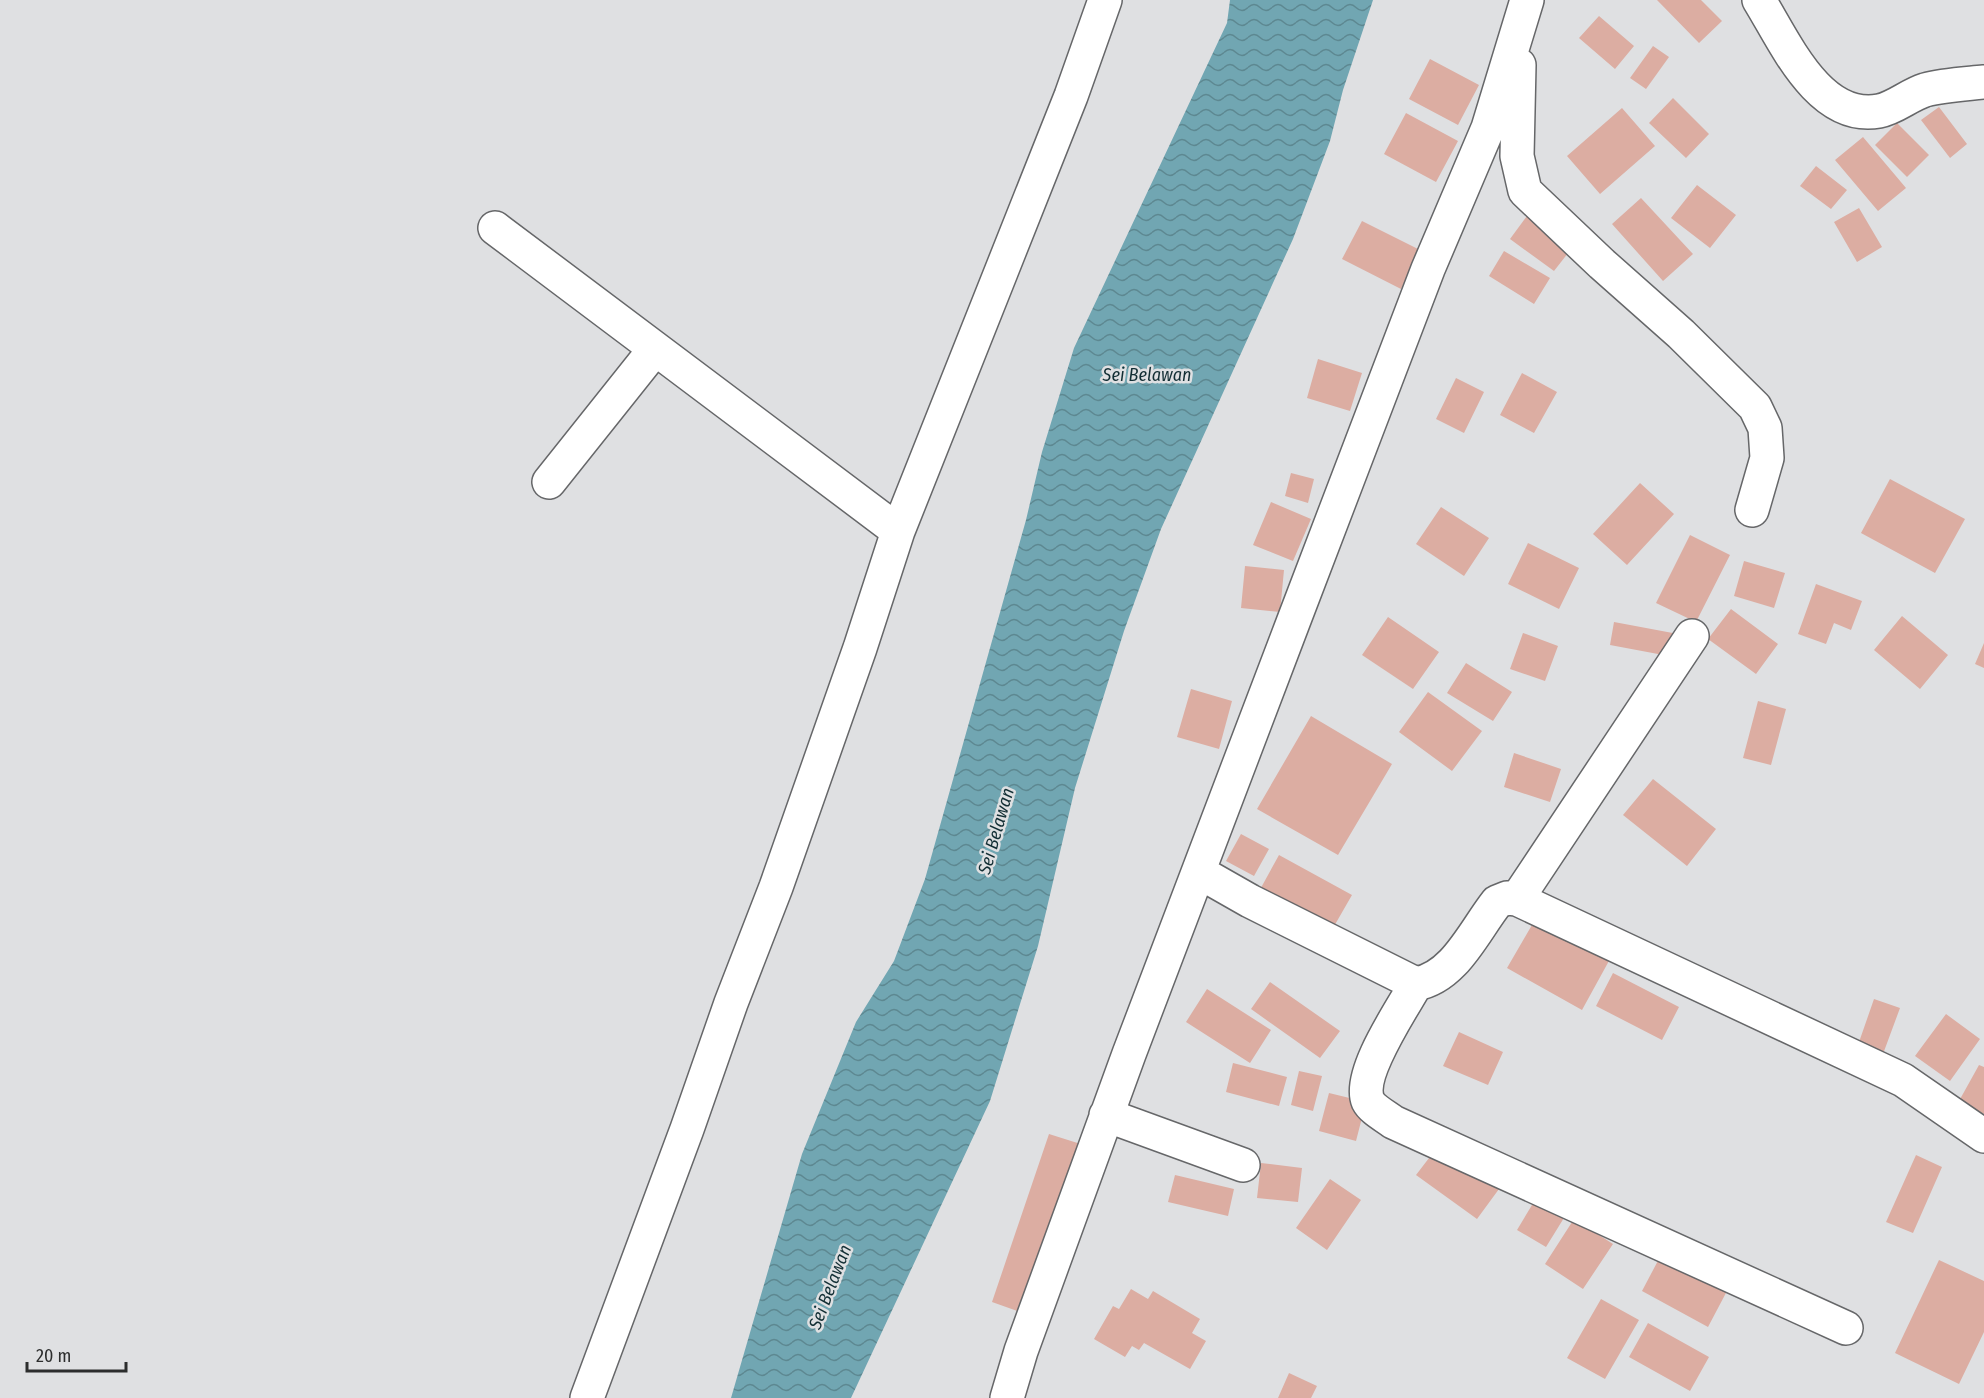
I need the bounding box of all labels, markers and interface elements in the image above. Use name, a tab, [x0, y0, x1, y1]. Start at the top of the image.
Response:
water label: Sei Belawan	[1102, 364, 1191, 386]
water label: Sei Belawan	[973, 785, 1019, 878]
water label: Sei Belawan	[803, 1242, 856, 1333]
scale bar	[27, 1335, 126, 1373]
text: 20 m	[36, 1345, 71, 1367]

